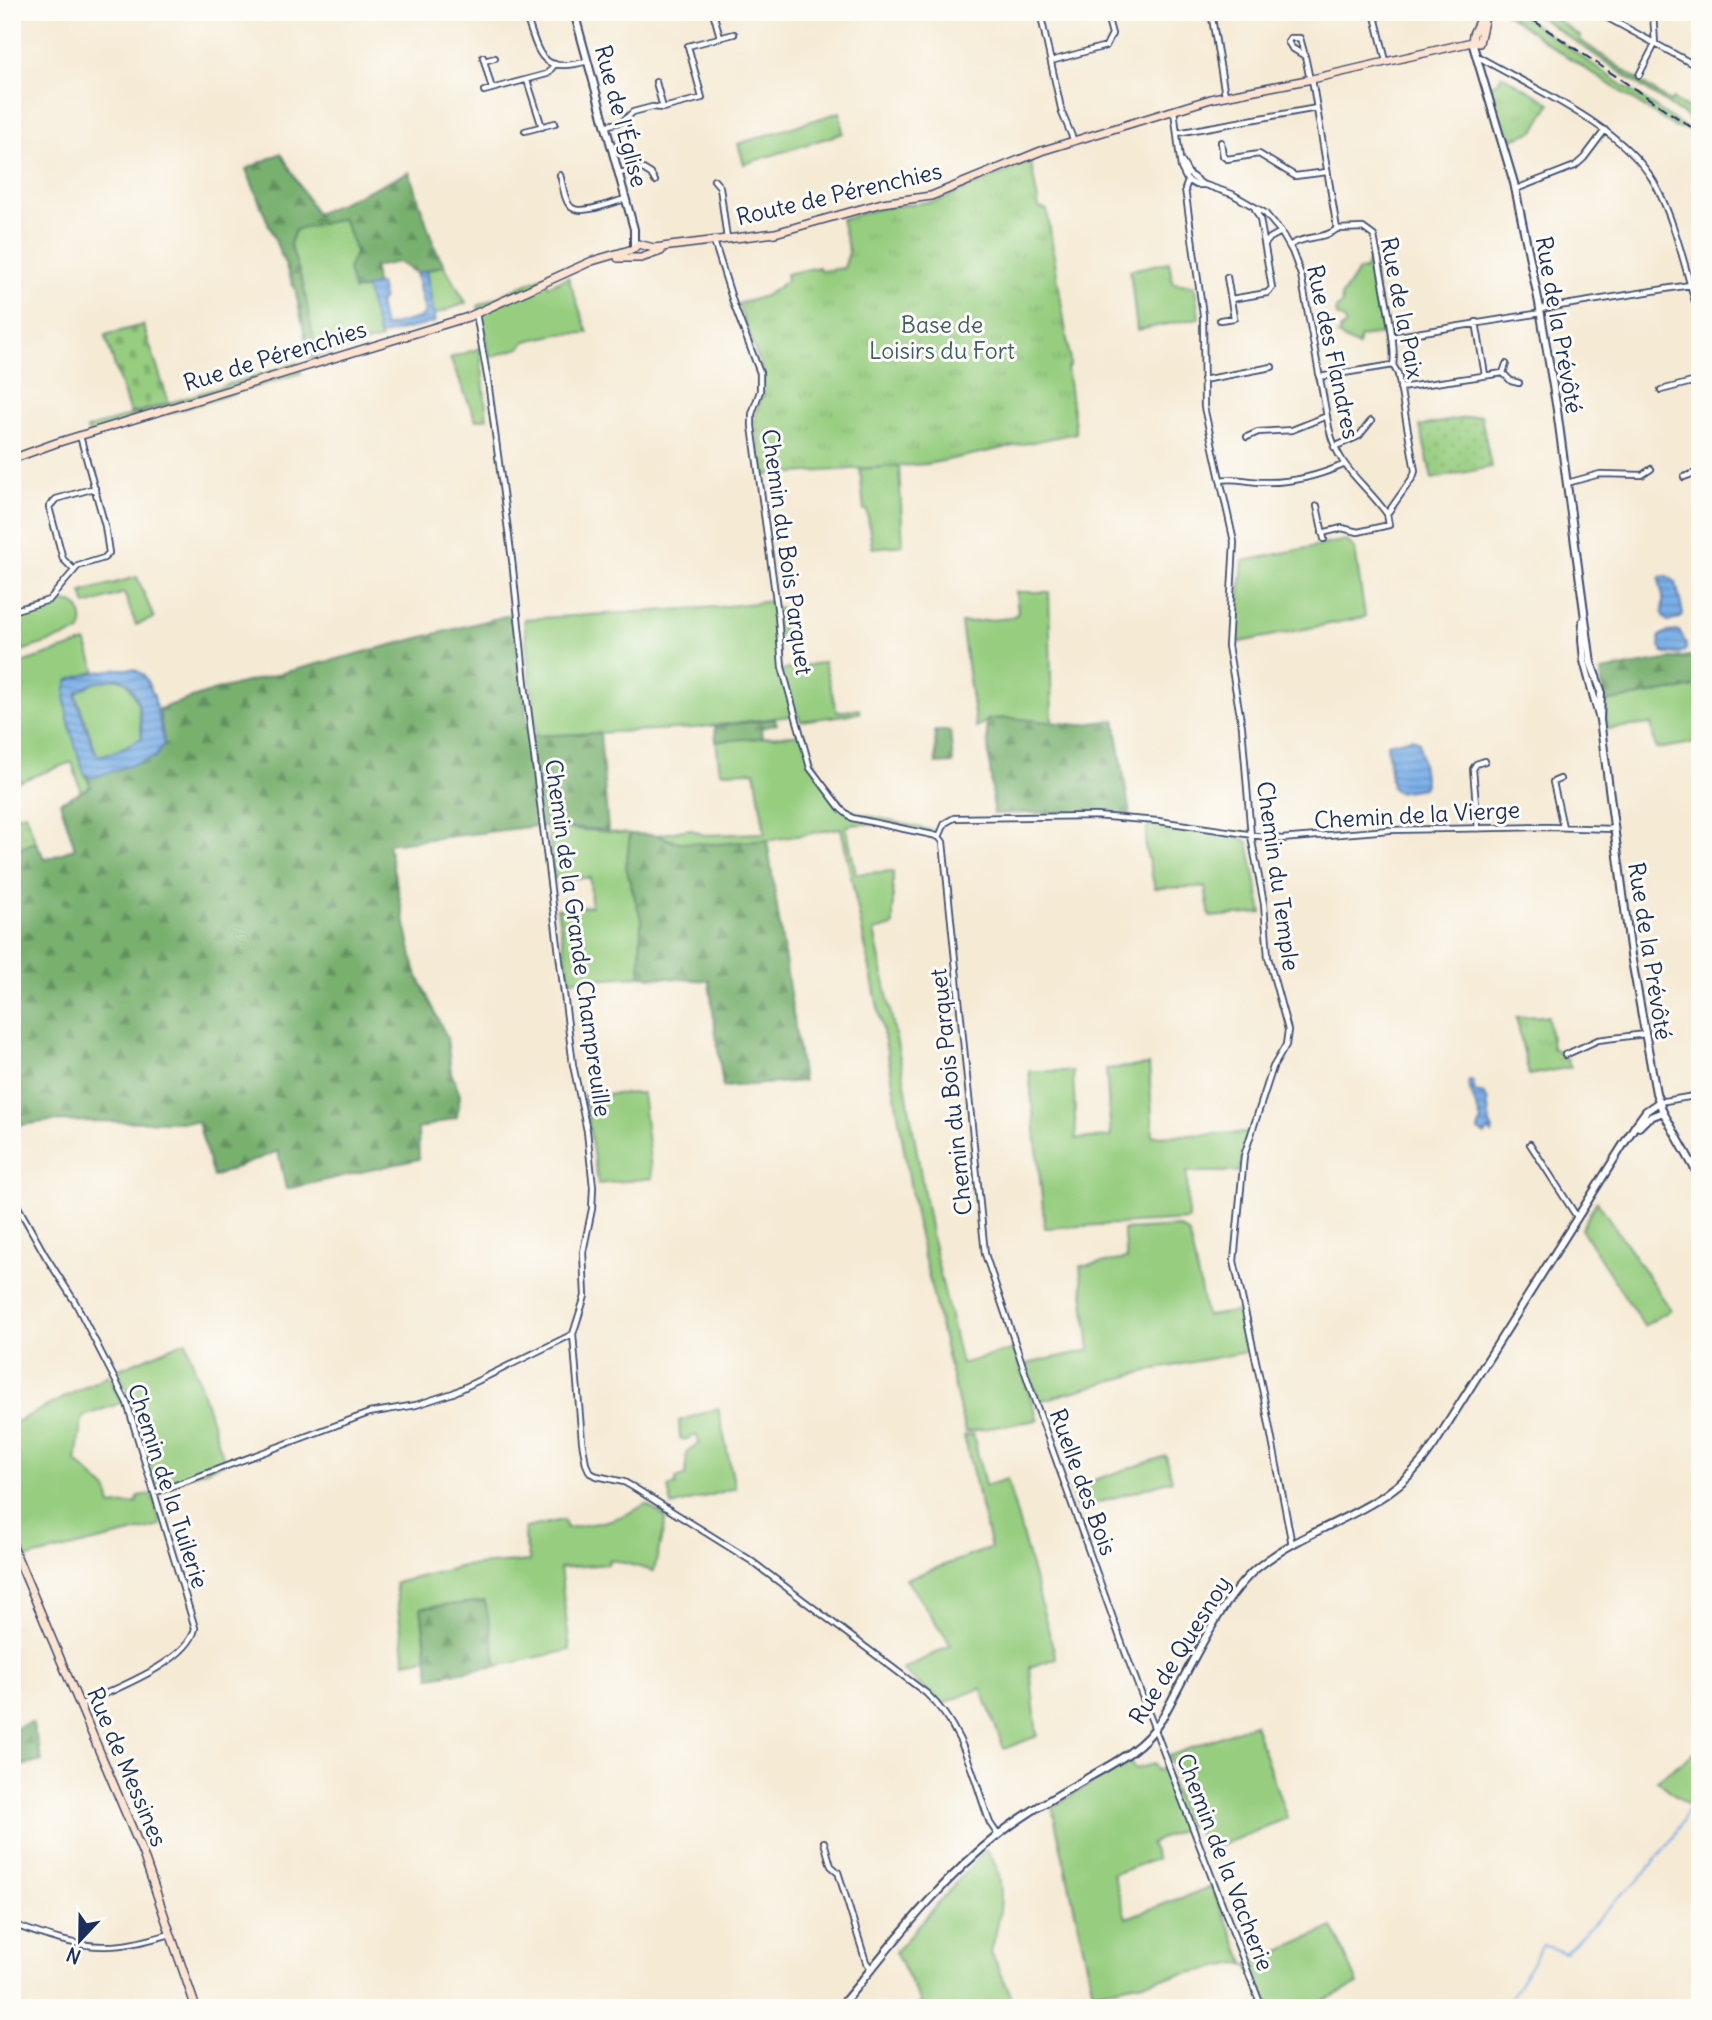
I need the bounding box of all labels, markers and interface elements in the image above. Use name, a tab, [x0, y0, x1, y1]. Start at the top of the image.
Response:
street label: Rue de l'Église	[589, 42, 654, 190]
street label: Route de Pérenchies	[733, 156, 945, 231]
street label: Rue de la Prévôté	[1530, 234, 1589, 416]
street label: Rue de la Paix	[1375, 235, 1430, 381]
street label: Rue des Flandres	[1301, 262, 1366, 442]
park label: Base de Loisirs du Fort	[869, 310, 1015, 365]
street label: Rue de Pérenchies	[180, 314, 370, 397]
street label: Chemin du Bois Parquet	[756, 427, 819, 677]
street label: Chemin de la Grande Champreuille	[539, 757, 618, 1119]
street label: Chemin du Temple	[1251, 779, 1306, 973]
street label: Chemin de la Vierge	[1313, 795, 1521, 834]
street label: Rue de la Prévôté	[1622, 860, 1679, 1042]
street label: Chemin du Bois Parquet	[923, 967, 978, 1217]
street label: Chemin de la Tuilerie	[122, 1380, 215, 1592]
street label: Ruelle des Bois	[1044, 1405, 1123, 1559]
street label: Rue de Quesnoy	[1122, 1570, 1237, 1729]
street label: Rue de Messines	[81, 1683, 174, 1851]
street label: Chemin de la Vacherie	[1171, 1749, 1280, 1975]
north arrow	[46, 1904, 116, 1974]
text: N	[63, 1942, 84, 1969]

